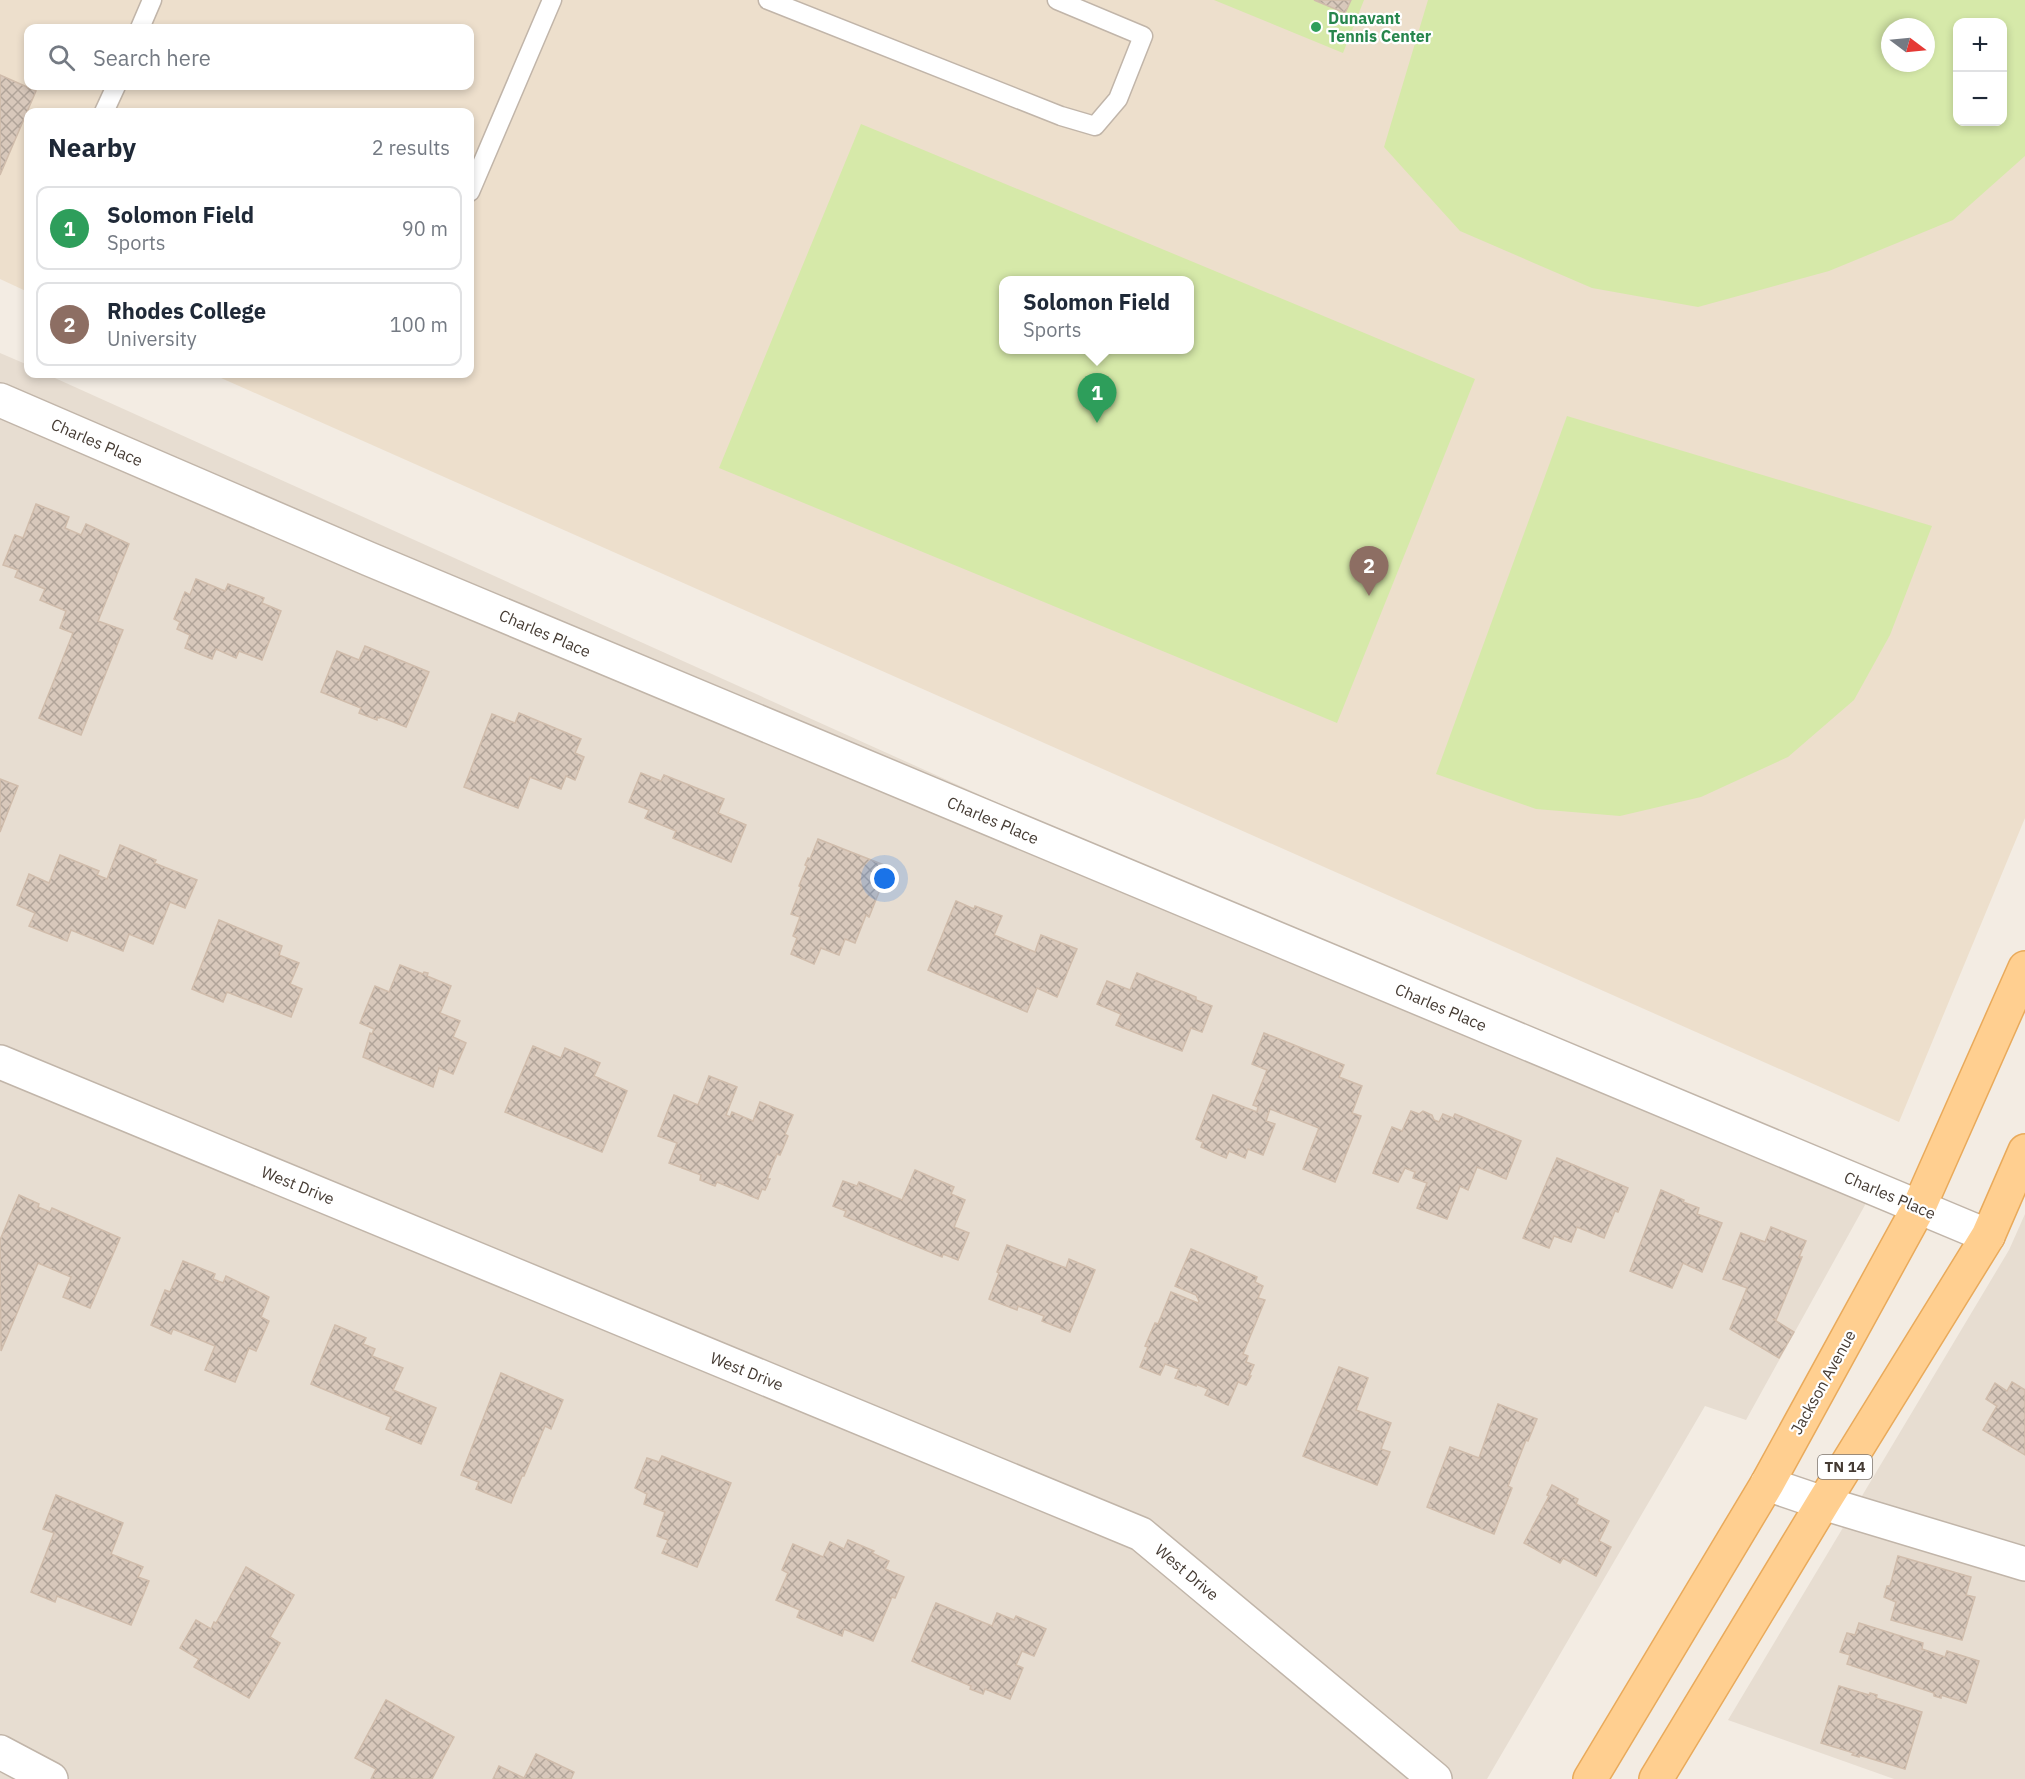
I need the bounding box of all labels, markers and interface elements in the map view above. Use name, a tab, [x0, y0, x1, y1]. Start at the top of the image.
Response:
place label: Dunavant Tennis Center	[1328, 8, 1432, 46]
north arrow	[1881, 18, 1935, 72]
map controls	[1953, 18, 2007, 126]
button: +	[1953, 18, 2007, 72]
marker: Dunavant Tennis Center	[1309, 20, 1323, 34]
search box	[24, 24, 474, 90]
icon: search	[45, 41, 78, 74]
text: Search here	[93, 43, 211, 72]
button: −	[1953, 72, 2007, 126]
text: Nearby	[48, 130, 136, 164]
text: 2 results	[372, 134, 450, 161]
text: Solomon Field	[107, 200, 254, 229]
text: 1	[64, 215, 76, 242]
text: 90 m	[402, 215, 448, 242]
text: Sports	[107, 229, 166, 256]
popup	[999, 276, 1194, 354]
text: Solomon Field	[1023, 287, 1170, 316]
text: Rhodes College	[107, 296, 266, 325]
text: 2	[64, 311, 76, 338]
text: 100 m	[390, 311, 448, 338]
text: Sports	[1023, 316, 1082, 343]
text: University	[107, 325, 197, 352]
pin: 1	[1078, 374, 1116, 423]
street label: Charles Place	[48, 414, 146, 470]
pin: 2	[1350, 546, 1388, 596]
street label: Charles Place	[496, 605, 594, 661]
street label: Charles Place	[944, 792, 1042, 848]
your location	[870, 864, 899, 893]
street label: Charles Place	[1392, 979, 1490, 1035]
street label: West Drive	[259, 1161, 338, 1209]
street label: Charles Place	[1841, 1167, 1939, 1223]
street label: Jackson Avenue	[1786, 1326, 1860, 1438]
street label: West Drive	[708, 1347, 787, 1395]
road number: TN 14	[1818, 1455, 1872, 1479]
street label: West Drive	[1151, 1540, 1223, 1605]

